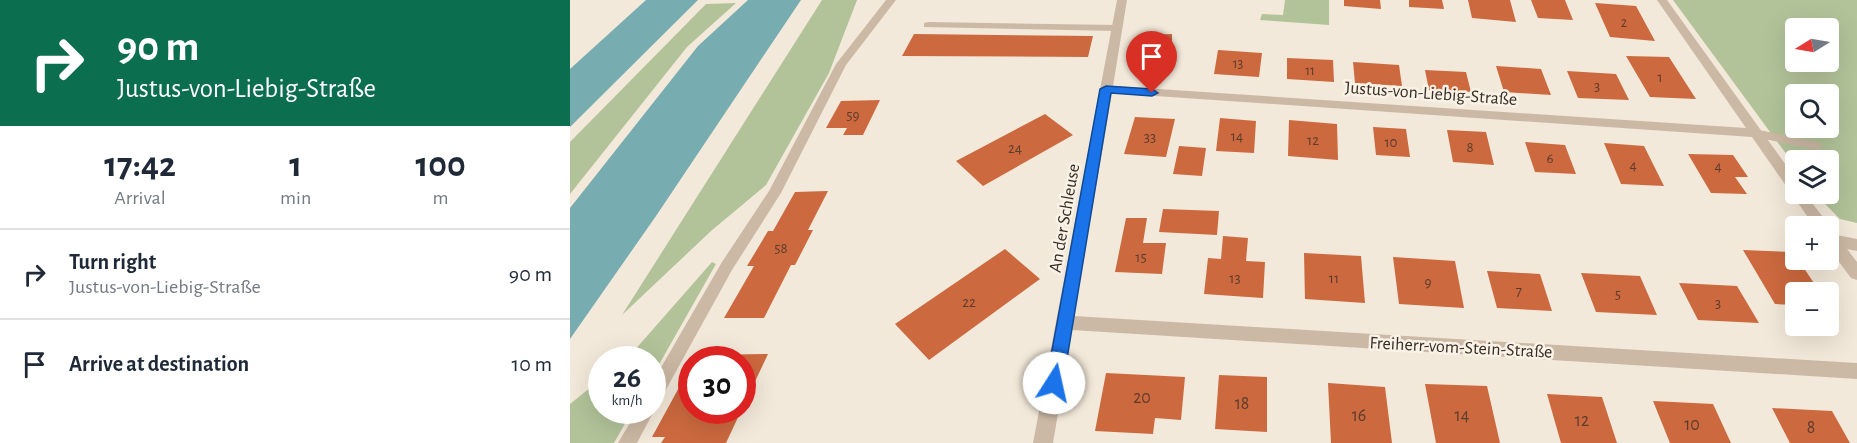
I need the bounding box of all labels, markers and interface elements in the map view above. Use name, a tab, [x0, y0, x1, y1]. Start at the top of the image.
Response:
house number: 2	[1621, 16, 1627, 30]
north arrow	[1785, 18, 1839, 72]
map controls	[1785, 18, 1839, 336]
icon: right	[18, 24, 96, 102]
text: 90 m	[117, 26, 199, 68]
pin	[1126, 31, 1177, 93]
icon: arrive	[1135, 40, 1168, 73]
house number: 13	[1233, 57, 1244, 71]
house number: 11	[1305, 64, 1315, 78]
house number: 1	[1657, 70, 1663, 85]
text: Justus-von-Liebig-Straße	[117, 75, 376, 102]
street label: Justus-von-Liebig-Straße	[1344, 79, 1518, 109]
house number: 3	[1594, 79, 1600, 94]
button: search	[1785, 84, 1839, 138]
house number: 59	[846, 108, 860, 123]
house number: 14	[1231, 129, 1243, 144]
house number: 33	[1144, 130, 1156, 145]
house number: 12	[1307, 133, 1319, 148]
house number: 10	[1384, 135, 1398, 150]
house number: 8	[1466, 140, 1474, 155]
house number: 24	[1008, 141, 1022, 156]
text: 17:42	[104, 147, 176, 183]
text: 1	[289, 147, 302, 183]
text: 100	[415, 147, 466, 183]
button: layers	[1785, 150, 1839, 204]
house number: 6	[1546, 151, 1554, 166]
house number: 4	[1629, 158, 1637, 173]
house number: 4	[1714, 159, 1722, 174]
street label: An der Schleuse	[1047, 162, 1083, 274]
text: Arrival	[114, 188, 166, 208]
text: min	[280, 188, 311, 208]
text: m	[433, 188, 449, 208]
button: +	[1785, 216, 1839, 270]
house number: 58	[774, 241, 788, 256]
house number: 15	[1135, 250, 1147, 265]
text: Turn right	[69, 251, 156, 273]
icon: right	[18, 258, 51, 291]
text: 90 m	[509, 263, 552, 285]
house number: 13	[1229, 271, 1241, 286]
house number: 11	[1329, 271, 1339, 286]
house number: 9	[1424, 275, 1432, 290]
text: Justus-von-Liebig-Straße	[69, 277, 261, 297]
button: −	[1785, 282, 1839, 336]
house number: 7	[1516, 284, 1522, 299]
house number: 5	[1615, 287, 1621, 302]
house number: 22	[962, 295, 976, 310]
house number: 3	[1715, 296, 1721, 311]
street label: Freiherr-vom-Stein-Straße	[1369, 334, 1553, 362]
speed limit sign: 30	[678, 346, 756, 424]
icon: arrive	[18, 348, 51, 381]
position arrow	[1022, 351, 1086, 415]
text: Arrive at destination	[69, 353, 249, 375]
text: 10 m	[512, 353, 552, 375]
text: 26	[613, 363, 641, 393]
house number: 20	[1133, 389, 1151, 407]
text: km/h	[612, 393, 642, 408]
house number: 18	[1235, 395, 1249, 413]
house number: 16	[1352, 407, 1366, 425]
house number: 14	[1455, 407, 1470, 425]
house number: 12	[1575, 412, 1589, 430]
house number: 10	[1684, 416, 1700, 434]
house number: 8	[1807, 419, 1815, 437]

